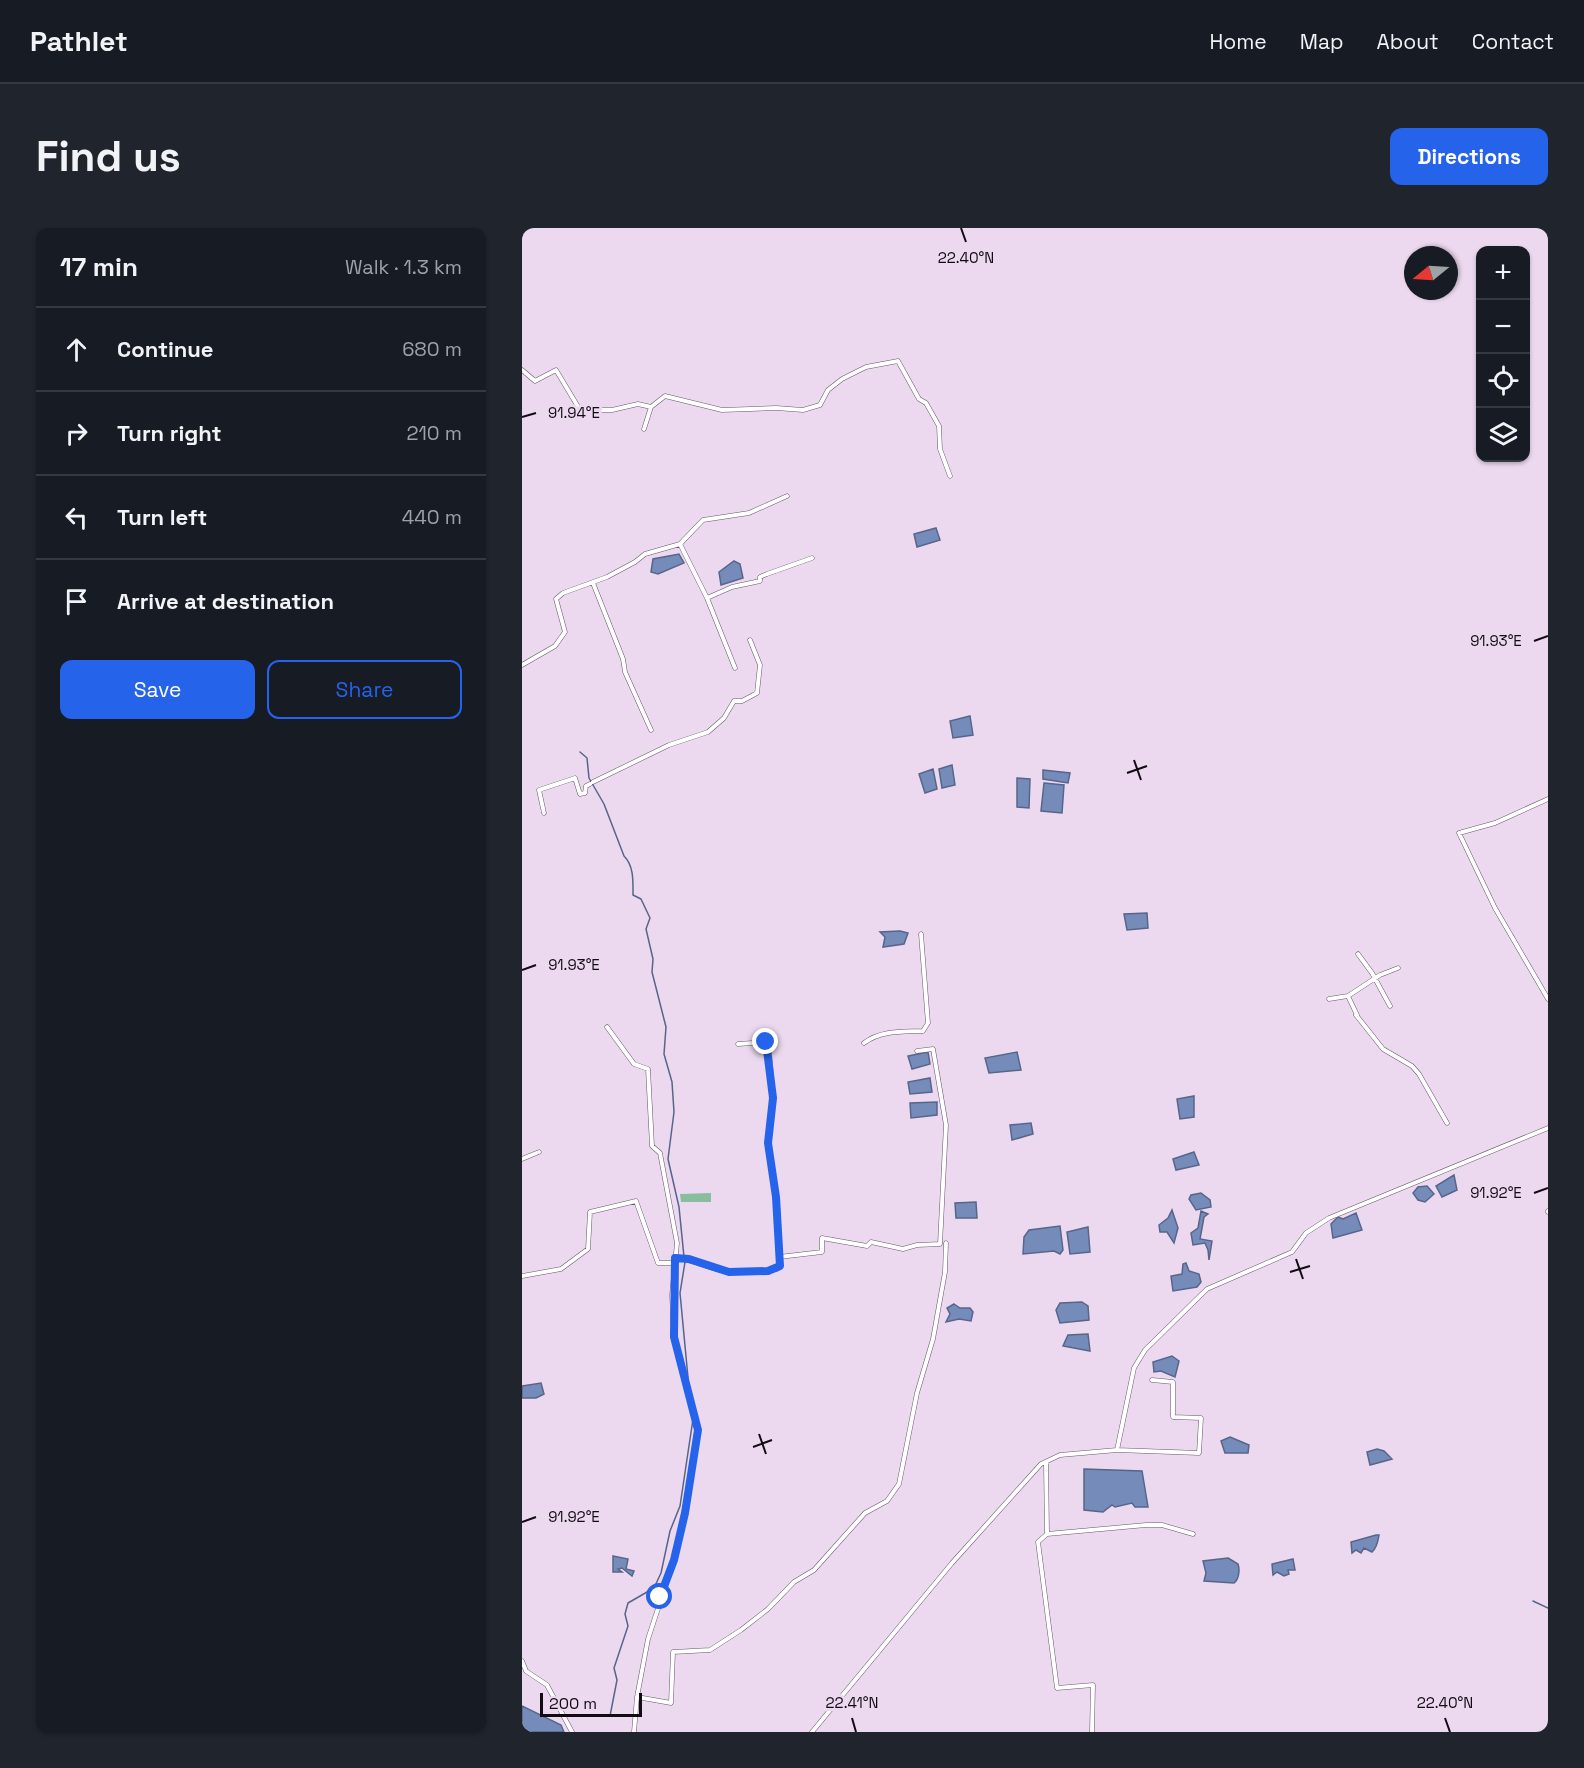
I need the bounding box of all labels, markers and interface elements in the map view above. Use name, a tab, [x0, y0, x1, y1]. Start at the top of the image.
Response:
text: Pathlet	[30, 23, 128, 59]
text: Home	[1209, 28, 1267, 55]
text: Map	[1300, 28, 1344, 55]
text: About	[1377, 28, 1439, 55]
text: Contact	[1472, 28, 1554, 55]
button: Directions	[1390, 128, 1548, 185]
text: Find us	[36, 130, 181, 183]
north arrow	[1404, 246, 1458, 300]
map controls	[1476, 246, 1530, 462]
button: +	[1476, 246, 1530, 300]
text: 22.40°N	[938, 248, 994, 267]
text: 17 min	[60, 250, 138, 284]
text: Walk · 1.3 km	[345, 254, 462, 280]
button: −	[1476, 300, 1530, 354]
icon: ahead	[60, 333, 93, 366]
text: Continue	[117, 335, 213, 363]
text: 680 m	[402, 336, 462, 362]
button: locate	[1476, 354, 1530, 408]
text: 91.94°E	[548, 403, 600, 422]
button: layers	[1476, 408, 1530, 462]
icon: right	[60, 417, 93, 450]
text: Turn right	[117, 419, 222, 447]
text: 210 m	[406, 420, 462, 446]
icon: left	[60, 501, 93, 534]
text: Turn left	[117, 503, 207, 531]
text: 440 m	[402, 504, 462, 530]
icon: arrive	[60, 585, 93, 618]
text: Arrive at destination	[117, 587, 334, 615]
text: 91.93°E	[1470, 631, 1522, 650]
button: Save	[60, 660, 255, 719]
button: Share	[267, 660, 462, 719]
text: 91.93°E	[548, 955, 600, 974]
route end	[752, 1028, 778, 1054]
text: 91.92°E	[1470, 1183, 1522, 1202]
text: 91.92°E	[548, 1507, 600, 1526]
route start	[646, 1583, 672, 1609]
scale bar	[540, 1690, 642, 1718]
text: 200 m	[549, 1693, 597, 1714]
text: 22.41°N	[826, 1693, 878, 1712]
text: 22.40°N	[1417, 1693, 1473, 1712]

